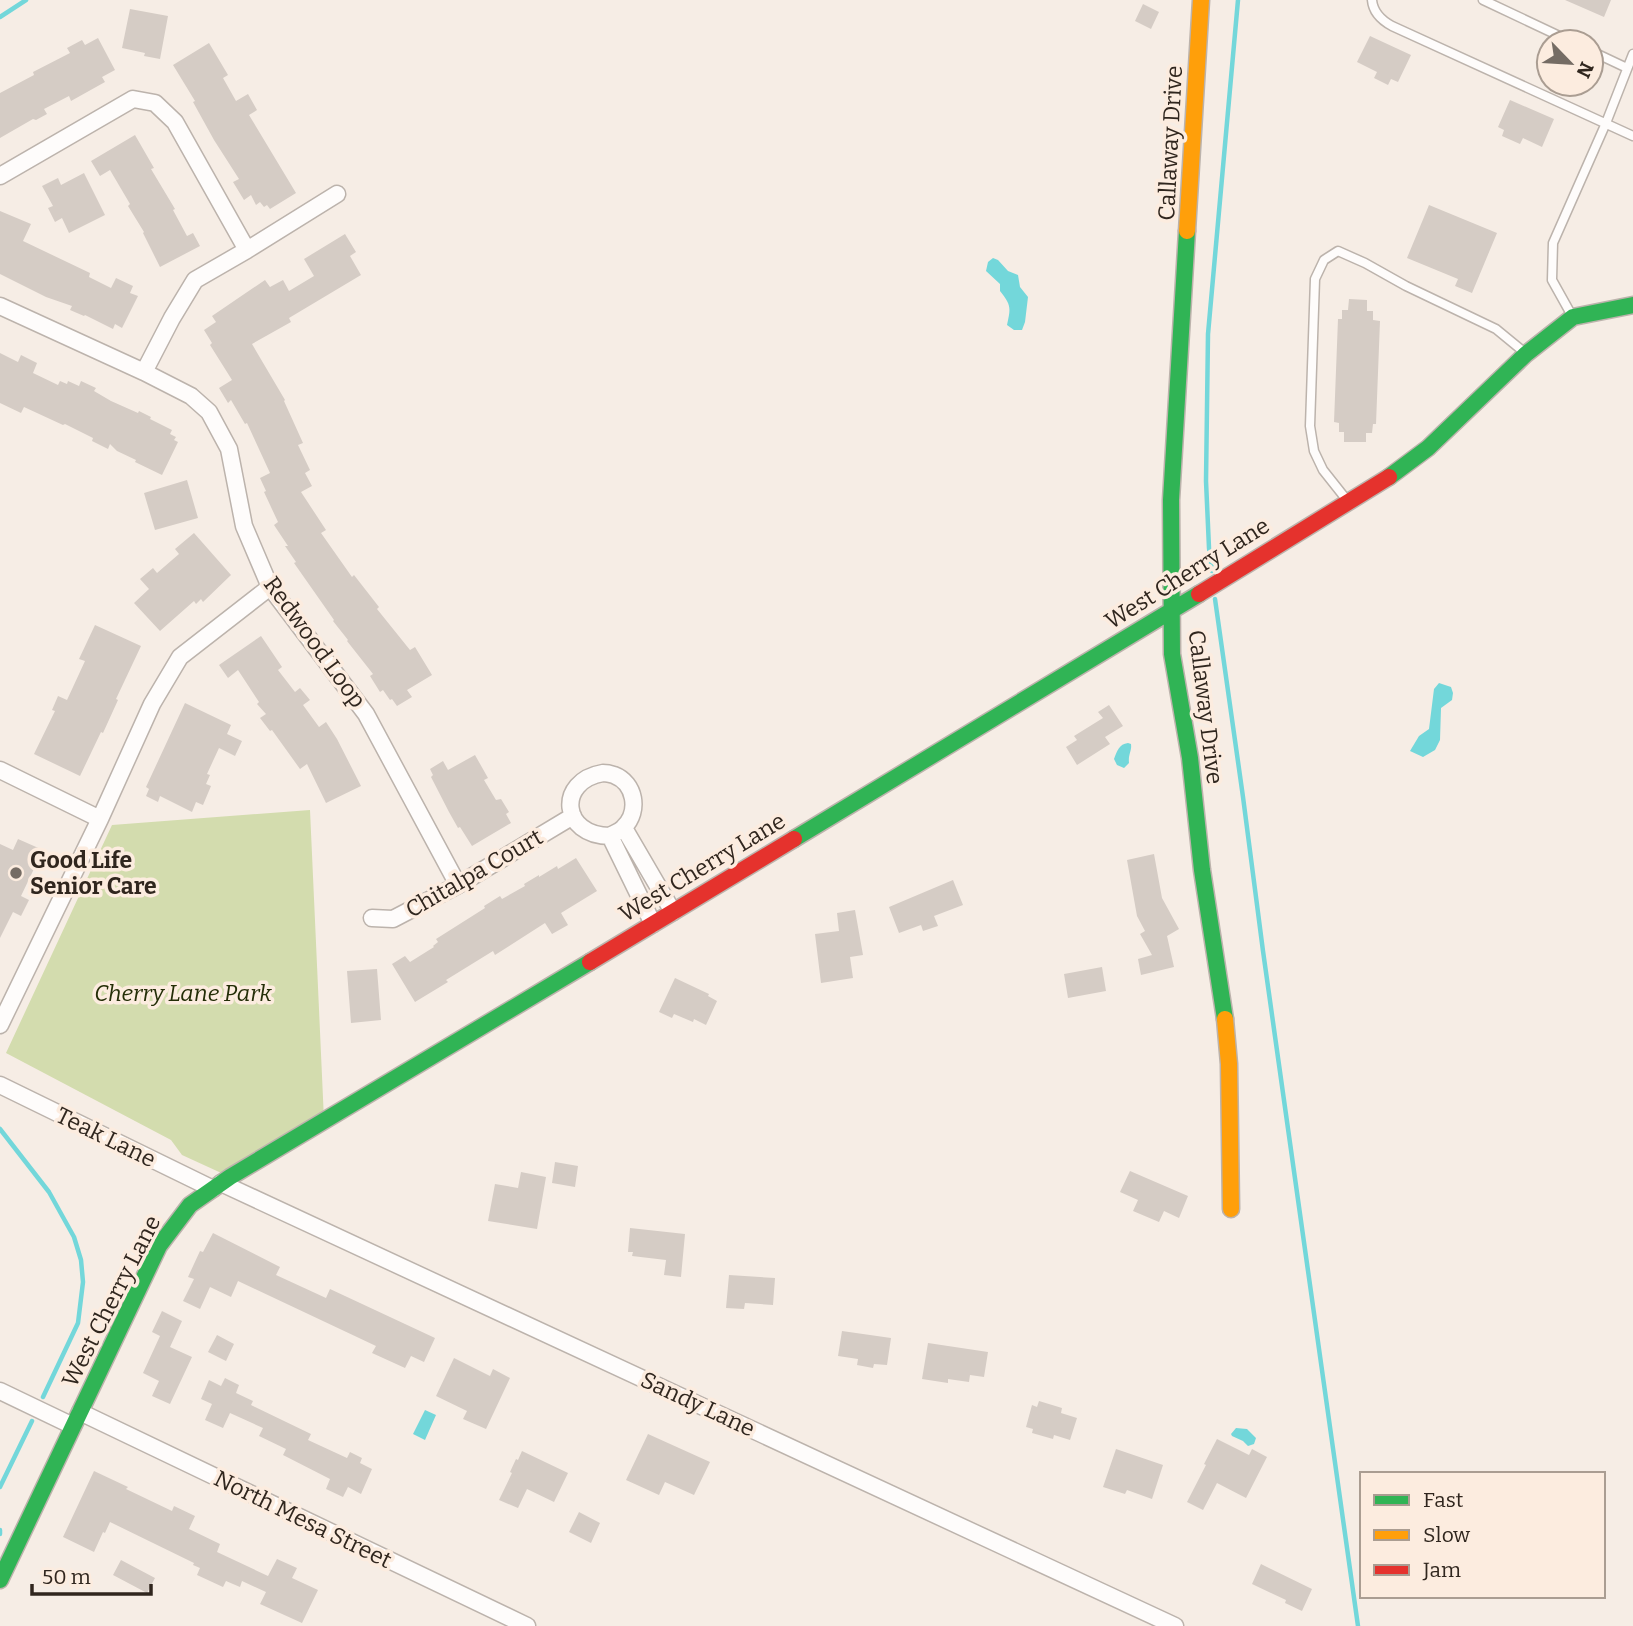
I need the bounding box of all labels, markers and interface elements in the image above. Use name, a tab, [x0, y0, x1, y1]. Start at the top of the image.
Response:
north arrow	[1535, 28, 1605, 98]
text: N	[1571, 58, 1598, 82]
street label: Callaway Drive	[1152, 65, 1188, 221]
street label: West Cherry Lane	[1100, 511, 1274, 635]
street label: Redwood Loop	[258, 571, 372, 713]
street label: Callaway Drive	[1183, 628, 1229, 786]
street label: West Cherry Lane	[614, 806, 790, 928]
street label: Chitalpa Court	[400, 822, 548, 924]
place label: Good Life Senior Care	[30, 846, 157, 900]
marker: Good Life Senior Care	[8, 865, 24, 881]
park label: Cherry Lane Park	[94, 979, 272, 1007]
street label: Teak Lane	[52, 1101, 160, 1173]
street label: West Cherry Lane	[56, 1211, 166, 1391]
street label: Sandy Lane	[637, 1365, 759, 1443]
street label: North Mesa Street	[210, 1464, 396, 1574]
legend	[1360, 1472, 1605, 1598]
text: Fast	[1423, 1487, 1464, 1513]
text: Slow	[1423, 1522, 1470, 1548]
scale bar	[32, 1552, 150, 1596]
text: Jam	[1422, 1557, 1461, 1583]
text: 50 m	[42, 1564, 91, 1590]

